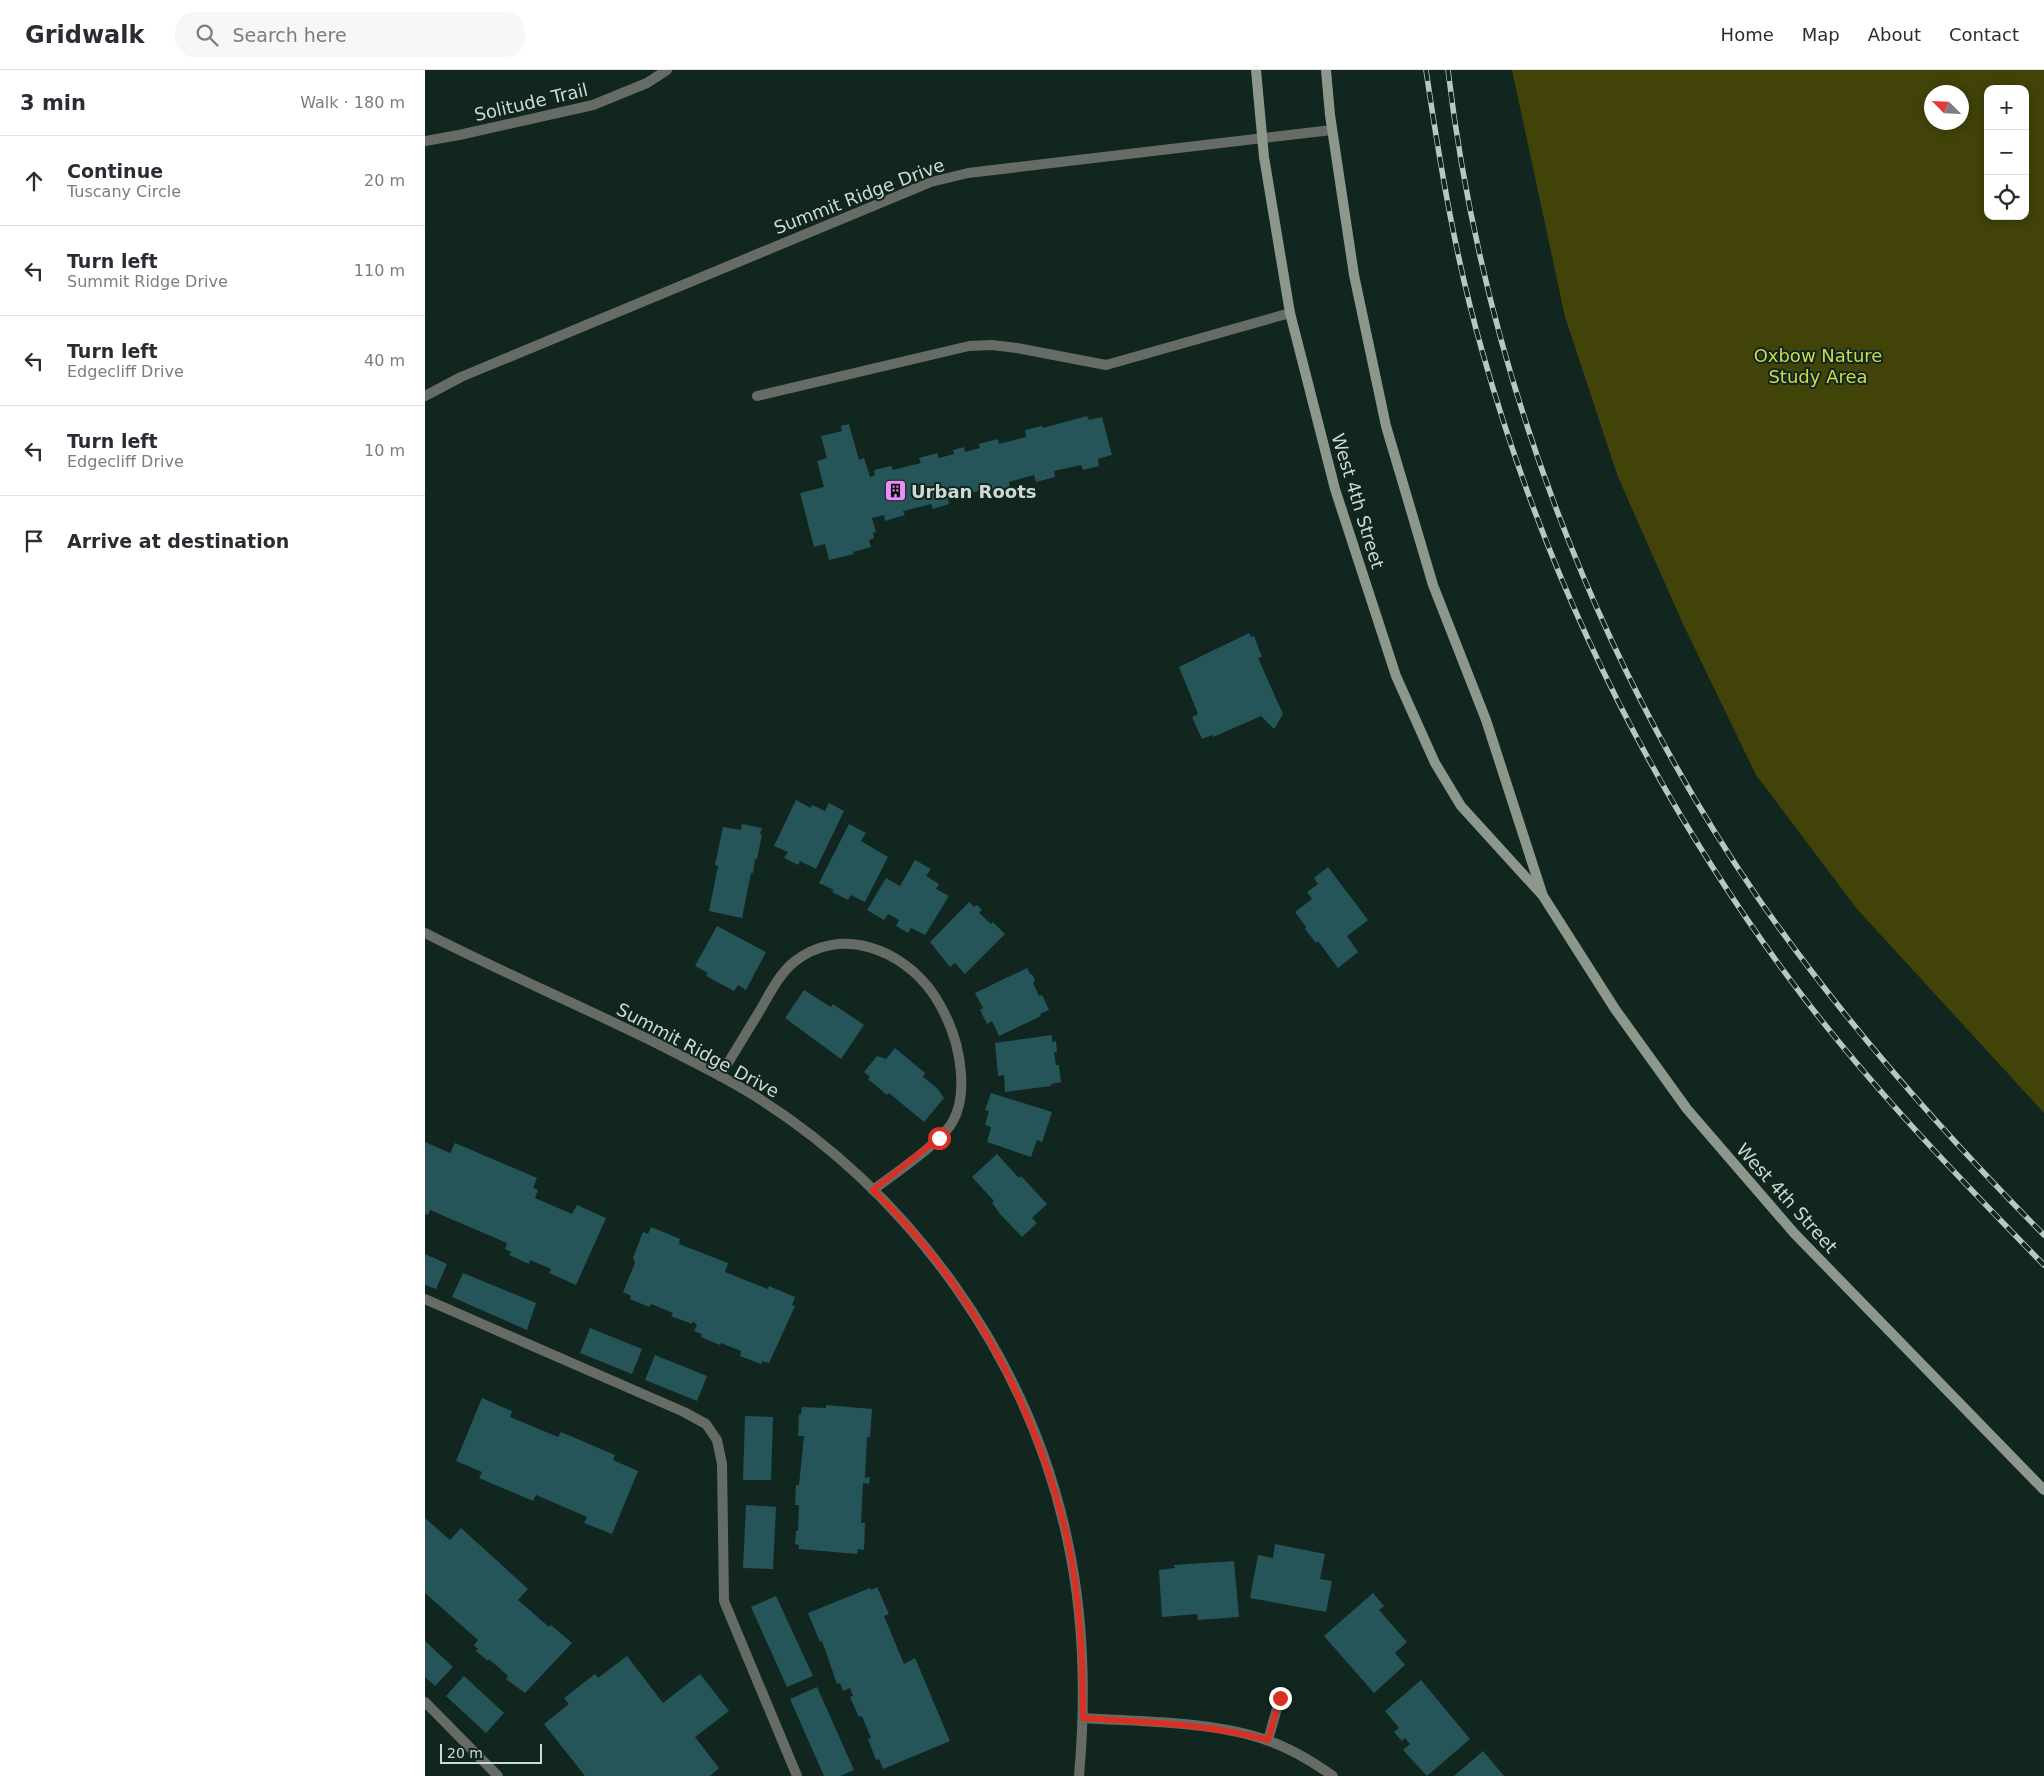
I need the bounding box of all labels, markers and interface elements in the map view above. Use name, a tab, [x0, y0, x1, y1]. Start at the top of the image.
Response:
search box	[175, 12, 525, 57]
text: Gridwalk	[25, 21, 145, 49]
icon: search	[193, 21, 221, 49]
text: Search here	[233, 24, 347, 46]
text: Home	[1721, 24, 1774, 45]
text: Map	[1802, 24, 1840, 45]
text: About	[1868, 24, 1921, 45]
text: Contact	[1949, 24, 2019, 45]
street label: Solitude Trail	[472, 79, 590, 125]
north arrow	[1924, 85, 1969, 130]
map controls	[1984, 85, 2029, 220]
button: +	[1984, 85, 2029, 130]
text: 3 min	[20, 91, 86, 115]
text: Walk · 180 m	[300, 93, 405, 112]
button: −	[1984, 130, 2029, 175]
street label: Summit Ridge Drive	[771, 154, 947, 238]
text: Continue	[67, 160, 163, 182]
icon: ahead	[20, 167, 48, 195]
text: 20 m	[364, 171, 405, 190]
button: locate	[1984, 175, 2029, 220]
text: Tuscany Circle	[67, 182, 181, 201]
text: Turn left	[67, 250, 158, 272]
icon: left	[20, 257, 48, 285]
text: 110 m	[354, 261, 405, 280]
text: Summit Ridge Drive	[67, 272, 228, 291]
text: Turn left	[67, 340, 158, 362]
park label: Oxbow Nature Study Area	[1754, 345, 1882, 387]
icon: left	[20, 347, 48, 375]
text: 40 m	[364, 351, 405, 370]
text: Edgecliff Drive	[67, 362, 184, 381]
text: Turn left	[67, 430, 158, 452]
street label: West 4th Street	[1327, 431, 1389, 571]
icon: left	[20, 437, 48, 465]
text: 10 m	[364, 441, 405, 460]
text: Edgecliff Drive	[67, 452, 184, 471]
building icon: Urban Roots	[883, 479, 907, 503]
place label: Urban Roots	[911, 481, 1037, 502]
icon: arrive	[20, 527, 48, 555]
text: Arrive at destination	[67, 530, 289, 552]
street label: Summit Ridge Drive	[613, 998, 783, 1102]
route start	[928, 1127, 951, 1150]
street label: West 4th Street	[1732, 1139, 1842, 1257]
route end	[1269, 1687, 1292, 1710]
scale bar	[440, 1741, 543, 1764]
text: 20 m	[447, 1745, 483, 1761]

